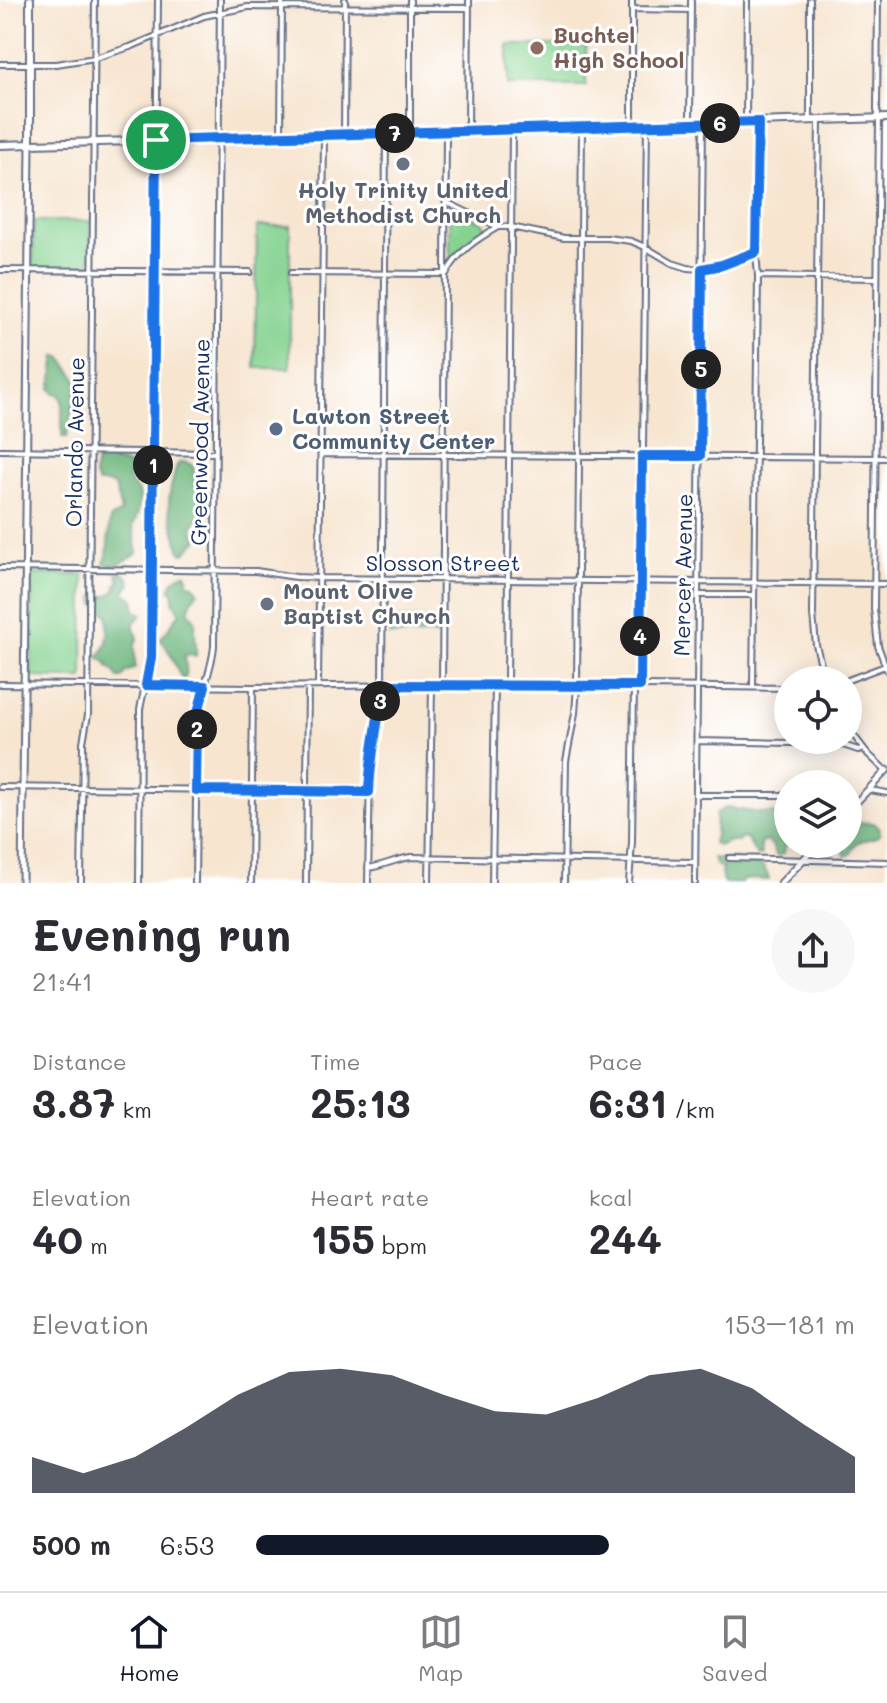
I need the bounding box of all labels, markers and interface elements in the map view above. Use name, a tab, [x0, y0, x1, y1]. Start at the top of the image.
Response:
place label: Buchtel High School	[553, 20, 684, 74]
marker: Buchtel High School	[528, 39, 546, 57]
pin: 6	[700, 103, 740, 143]
pin	[122, 106, 190, 174]
text: 6	[713, 108, 727, 137]
pin: 7	[375, 113, 415, 153]
icon: arrive	[134, 118, 178, 162]
text: 7	[389, 118, 401, 147]
marker: Holy Trinity United Methodist Church	[394, 155, 412, 173]
place label: Holy Trinity United Methodist Church	[298, 175, 508, 229]
street label: Greenwood Avenue	[183, 338, 216, 546]
pin: 5	[681, 349, 721, 389]
text: 5	[695, 354, 707, 383]
street label: Orlando Avenue	[59, 357, 90, 527]
place label: Lawton Street Community Center	[292, 401, 495, 455]
marker: Lawton Street Community Center	[267, 420, 285, 438]
pin: 1	[133, 445, 173, 485]
text: 1	[148, 450, 158, 479]
street label: Mercer Avenue	[667, 493, 698, 657]
street label: Slosson Street	[366, 548, 520, 577]
place label: Mount Olive Baptist Church	[283, 576, 450, 630]
marker: Mount Olive Baptist Church	[258, 595, 276, 613]
pin: 4	[620, 616, 660, 656]
text: 4	[633, 621, 647, 650]
map controls	[774, 666, 862, 858]
button: locate	[774, 666, 862, 754]
pin: 3	[360, 681, 400, 721]
text: 3	[373, 686, 387, 715]
pin: 2	[177, 709, 217, 749]
text: 2	[191, 714, 203, 743]
button: layers	[774, 770, 862, 858]
text: Evening run	[32, 905, 291, 962]
button: share	[771, 909, 855, 993]
text: 21:41	[32, 964, 93, 998]
text: Distance	[32, 1047, 127, 1076]
text: Time	[310, 1047, 360, 1076]
text: Pace	[589, 1047, 642, 1076]
text: 3.87	[32, 1076, 115, 1128]
text: 25:13	[310, 1076, 410, 1128]
text: 6:31	[589, 1076, 667, 1128]
text: km	[115, 1095, 152, 1124]
text: /km	[667, 1095, 715, 1124]
text: Elevation	[32, 1183, 131, 1212]
text: Heart rate	[310, 1183, 429, 1212]
text: kcal	[589, 1183, 633, 1212]
text: 40	[32, 1212, 83, 1264]
text: 155	[310, 1212, 375, 1264]
text: 244	[589, 1212, 662, 1264]
text: m	[83, 1231, 108, 1260]
text: bpm	[375, 1231, 427, 1260]
text: Elevation	[32, 1307, 149, 1341]
text: 153–181 m	[724, 1307, 855, 1341]
text: 500 m	[32, 1528, 111, 1562]
text: 6:53	[160, 1528, 214, 1562]
tab: Home	[119, 1610, 179, 1687]
tab: Map	[418, 1610, 463, 1687]
tab: Saved	[702, 1610, 767, 1687]

